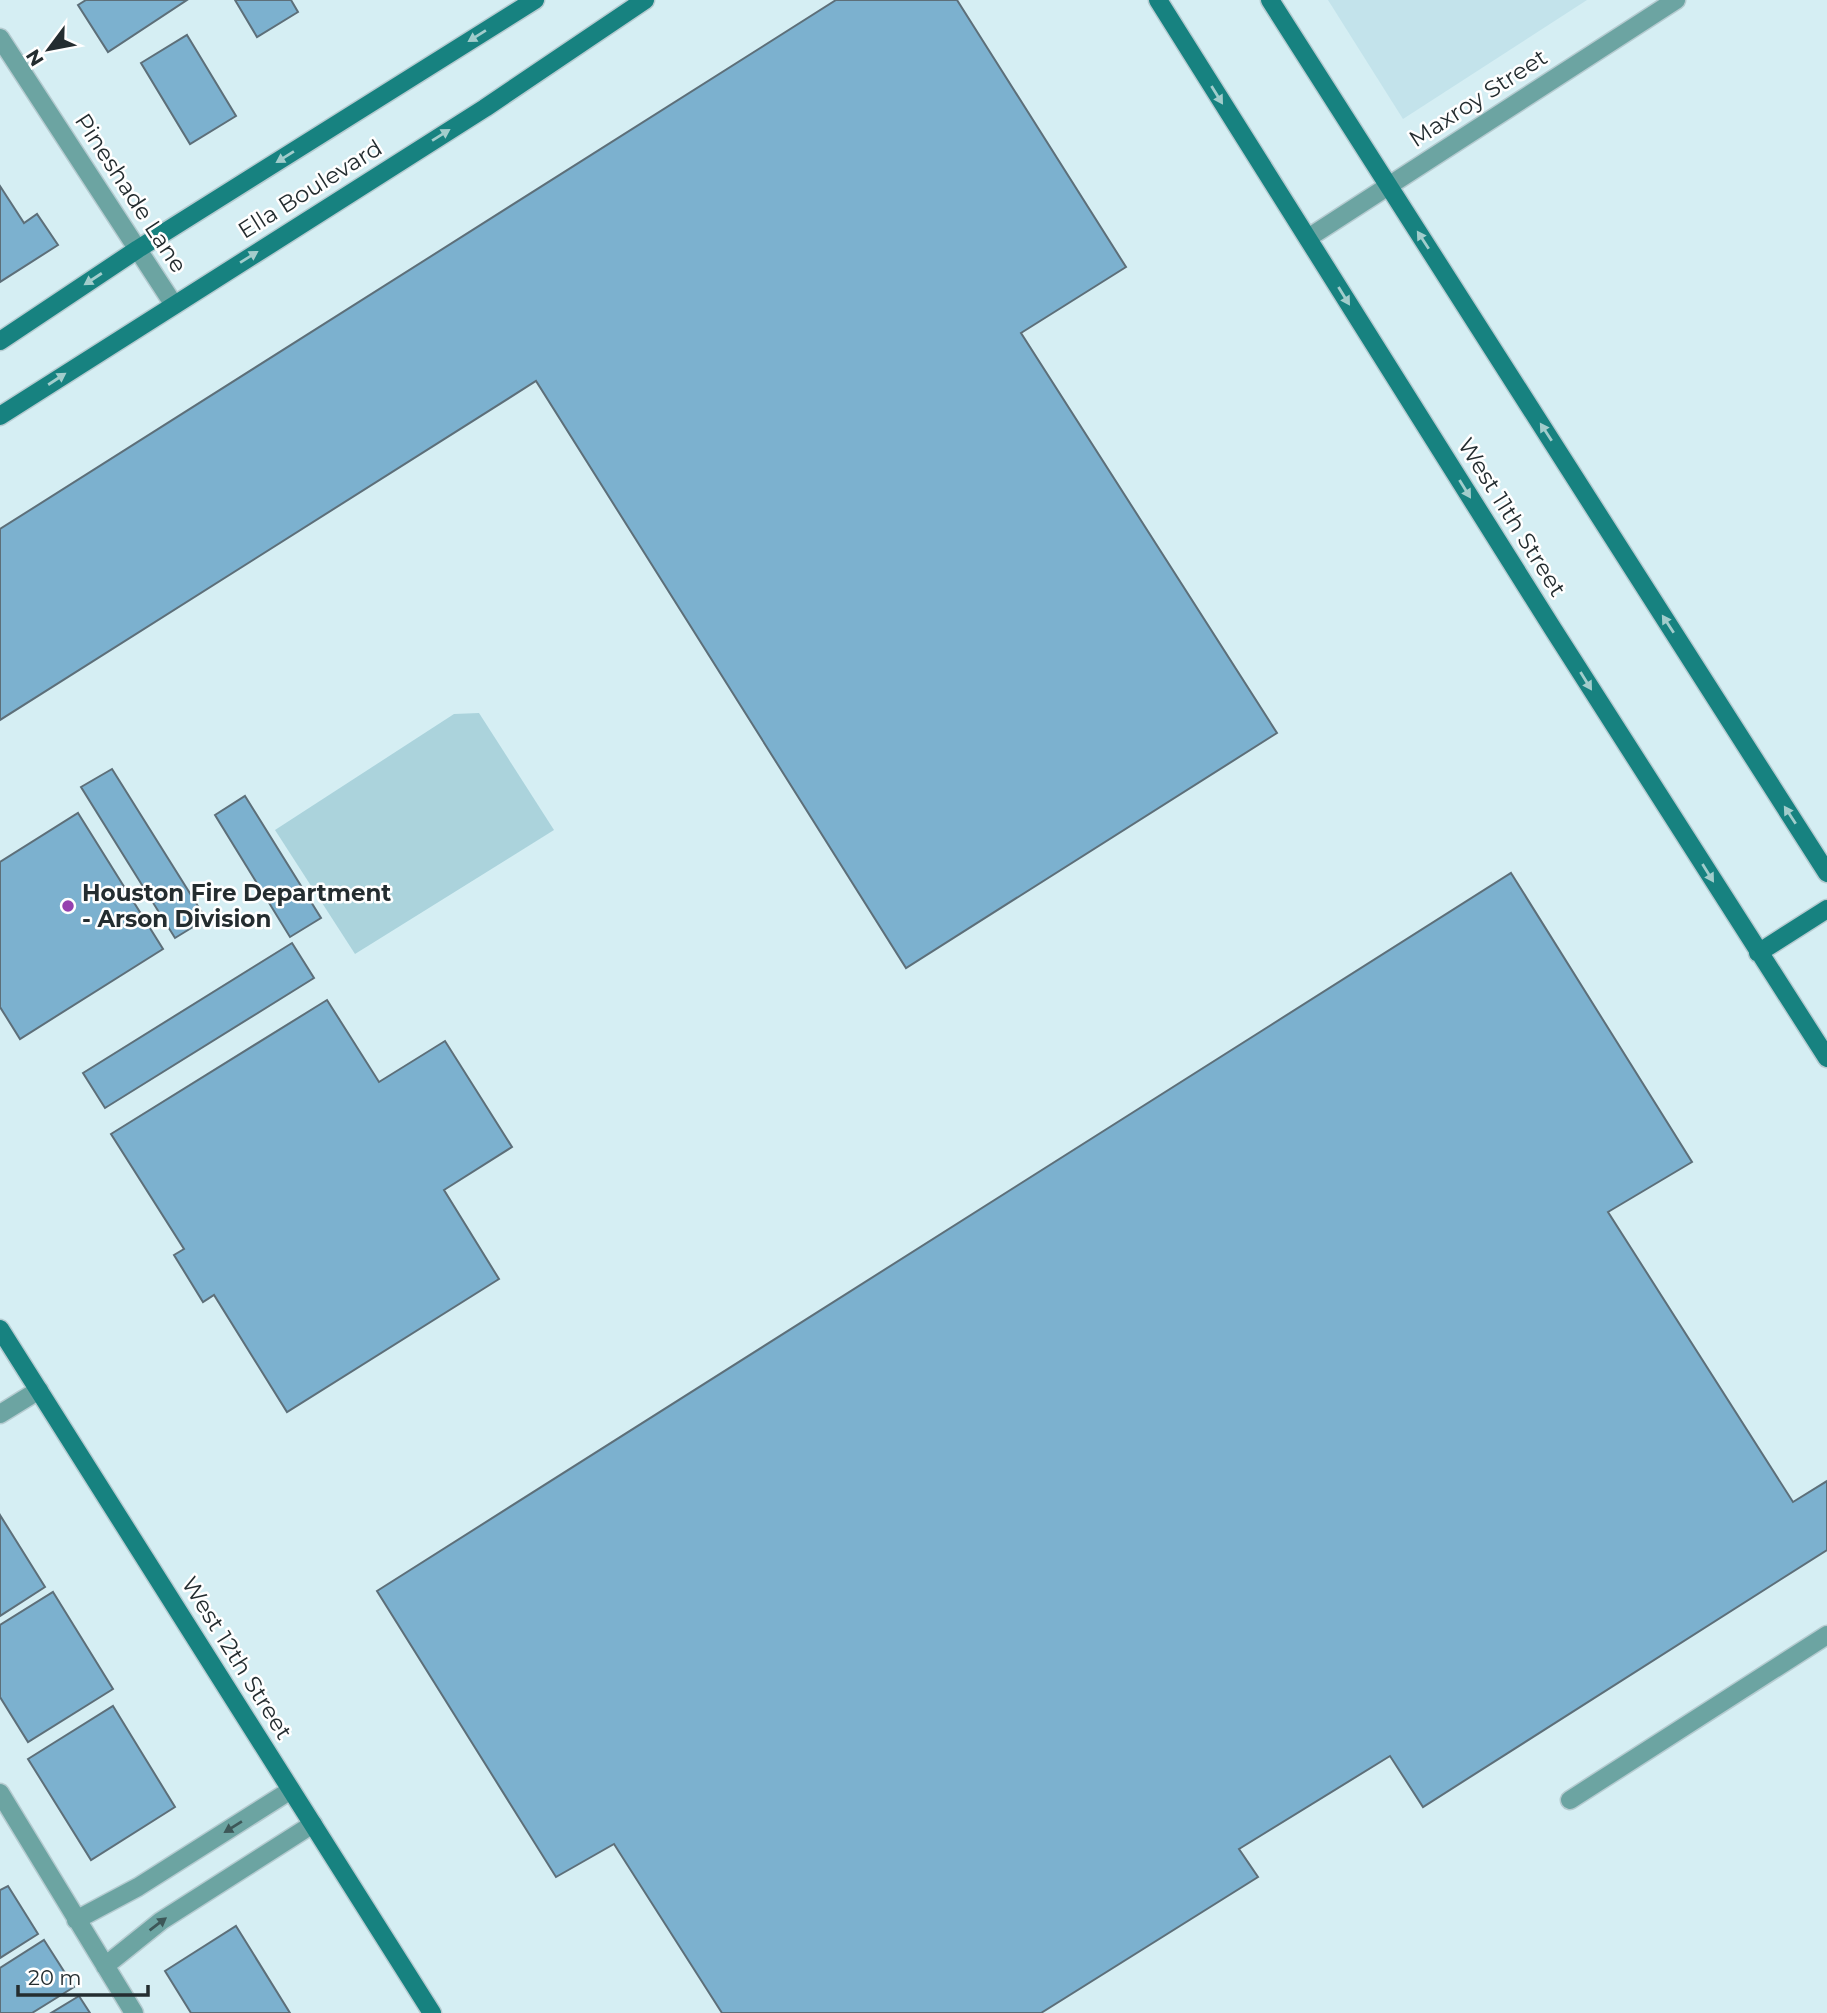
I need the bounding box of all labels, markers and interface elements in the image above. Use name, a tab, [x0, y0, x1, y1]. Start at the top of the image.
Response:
north arrow	[14, 14, 84, 84]
one-way arrow	[468, 30, 487, 43]
street label: Maxroy Street	[1404, 43, 1552, 153]
text: N	[21, 45, 49, 70]
one-way arrow	[1211, 85, 1224, 104]
street label: Pineshade Lane	[69, 108, 193, 278]
one-way arrow	[432, 129, 451, 142]
street label: Ella Boulevard	[233, 134, 387, 244]
one-way arrow	[275, 151, 294, 164]
one-way arrow	[1417, 230, 1430, 250]
one-way arrow	[240, 251, 259, 264]
one-way arrow	[83, 273, 103, 286]
one-way arrow	[1337, 286, 1350, 306]
one-way arrow	[48, 373, 67, 386]
one-way arrow	[1539, 422, 1552, 441]
street label: West 11th Street	[1452, 432, 1572, 602]
one-way arrow	[1458, 479, 1471, 498]
one-way arrow	[1662, 614, 1675, 633]
one-way arrow	[1579, 672, 1592, 691]
one-way arrow	[1784, 806, 1797, 825]
one-way arrow	[1701, 864, 1714, 883]
place label: Houston Fire Department - Arson Division	[82, 879, 391, 933]
marker: Houston Fire Department - Arson Division	[60, 898, 76, 914]
street label: West 12th Street	[176, 1571, 298, 1745]
one-way arrow	[223, 1820, 243, 1833]
one-way arrow	[149, 1917, 168, 1931]
scale bar	[18, 1954, 147, 1998]
text: 20 m	[28, 1965, 82, 1990]

